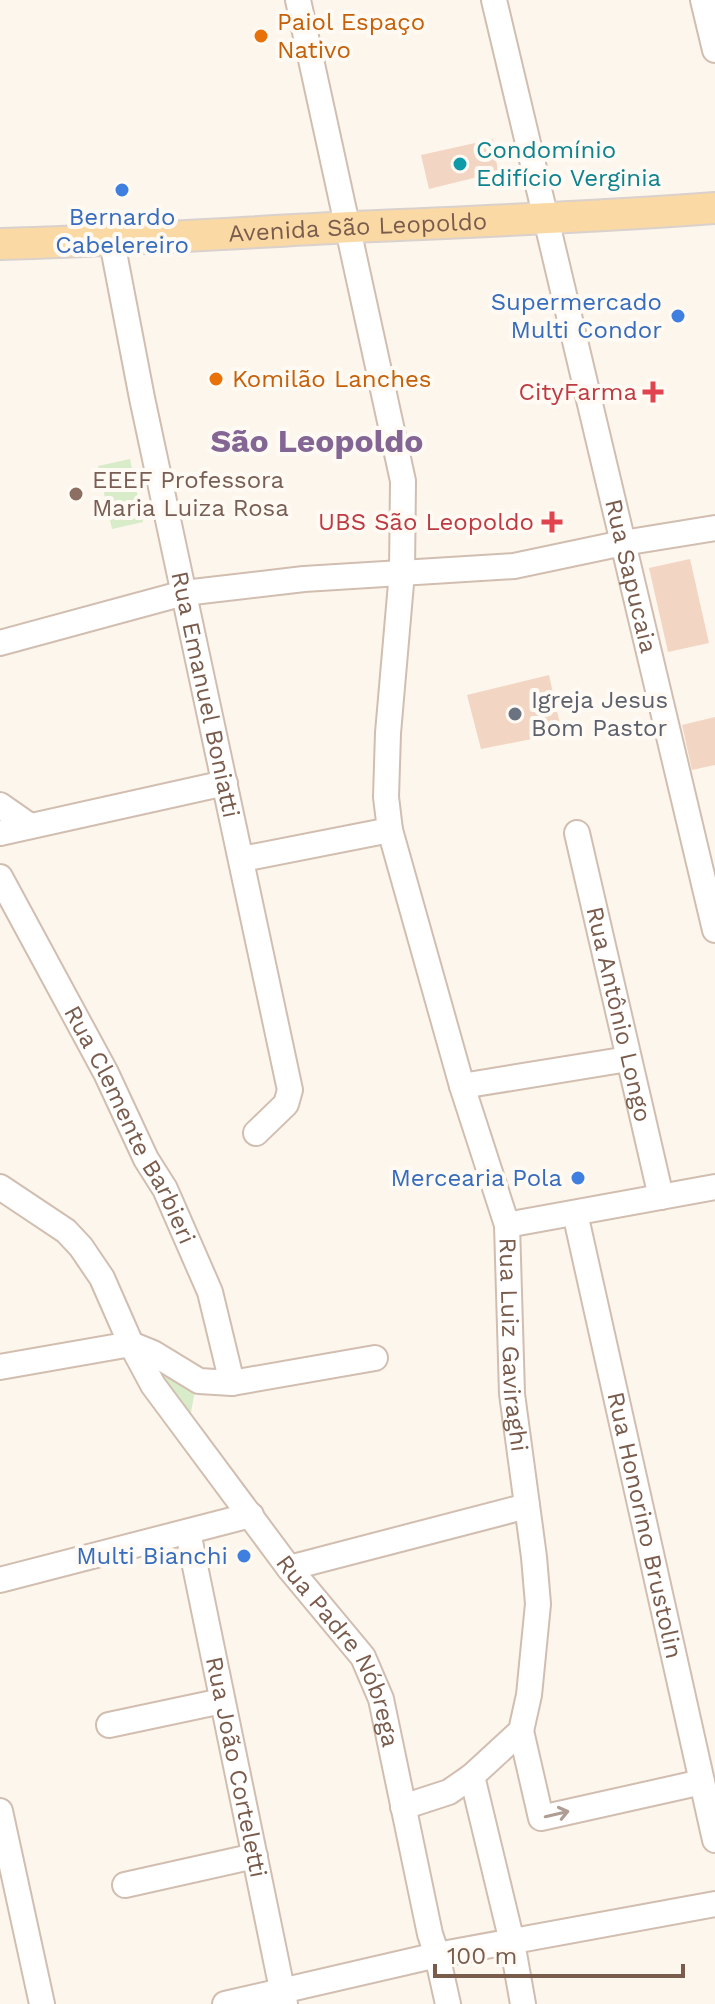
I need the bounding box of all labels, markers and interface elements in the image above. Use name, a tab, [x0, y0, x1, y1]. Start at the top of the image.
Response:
place label: Paiol Espaço Nativo	[277, 8, 425, 64]
marker: Paiol Espaço Nativo	[252, 27, 270, 45]
place label: Condomínio Edifício Verginia	[476, 136, 661, 192]
marker: Condomínio Edifício Verginia	[451, 155, 469, 173]
marker: Bernardo Cabelereiro	[113, 181, 131, 199]
place label: Bernardo Cabelereiro	[55, 203, 189, 259]
street label: Avenida São Leopoldo	[228, 207, 488, 248]
place label: Supermercado Multi Condor	[491, 288, 662, 344]
marker: Supermercado Multi Condor	[669, 307, 687, 325]
place label: Komilão Lanches	[232, 365, 432, 393]
marker: Komilão Lanches	[207, 370, 225, 388]
place label: CityFarma	[518, 378, 637, 406]
marker: CityFarma	[644, 383, 662, 401]
district label: São Leopoldo	[211, 422, 423, 460]
place label: EEEF Professora Maria Luiza Rosa	[92, 466, 289, 522]
marker: EEEF Professora Maria Luiza Rosa	[67, 485, 85, 503]
street label: Rua Sapucaia	[599, 496, 663, 656]
place label: UBS São Leopoldo	[318, 508, 534, 536]
marker: UBS São Leopoldo	[541, 511, 563, 533]
street label: Rua Emanuel Boniatti	[165, 569, 245, 820]
place label: Igreja Jesus Bom Pastor	[531, 686, 668, 742]
marker: Igreja Jesus Bom Pastor	[506, 705, 524, 723]
street label: Rua Antônio Longo	[580, 904, 657, 1125]
street label: Rua Clemente Barbieri	[58, 1001, 201, 1248]
place label: Mercearia Pola	[390, 1164, 562, 1192]
marker: Mercearia Pola	[569, 1169, 587, 1187]
street label: Rua Luiz Gaviraghi	[493, 1237, 534, 1453]
street label: Rua Honorino Brustolin	[601, 1389, 688, 1661]
place label: Multi Bianchi	[76, 1542, 228, 1570]
marker: Multi Bianchi	[235, 1547, 253, 1565]
street label: Rua Padre Nóbrega	[270, 1549, 405, 1750]
street label: Rua João Corteletti	[200, 1654, 273, 1880]
one-way arrow	[544, 1806, 570, 1821]
scale bar	[435, 1928, 683, 1978]
text: 100 m	[447, 1942, 517, 1970]

